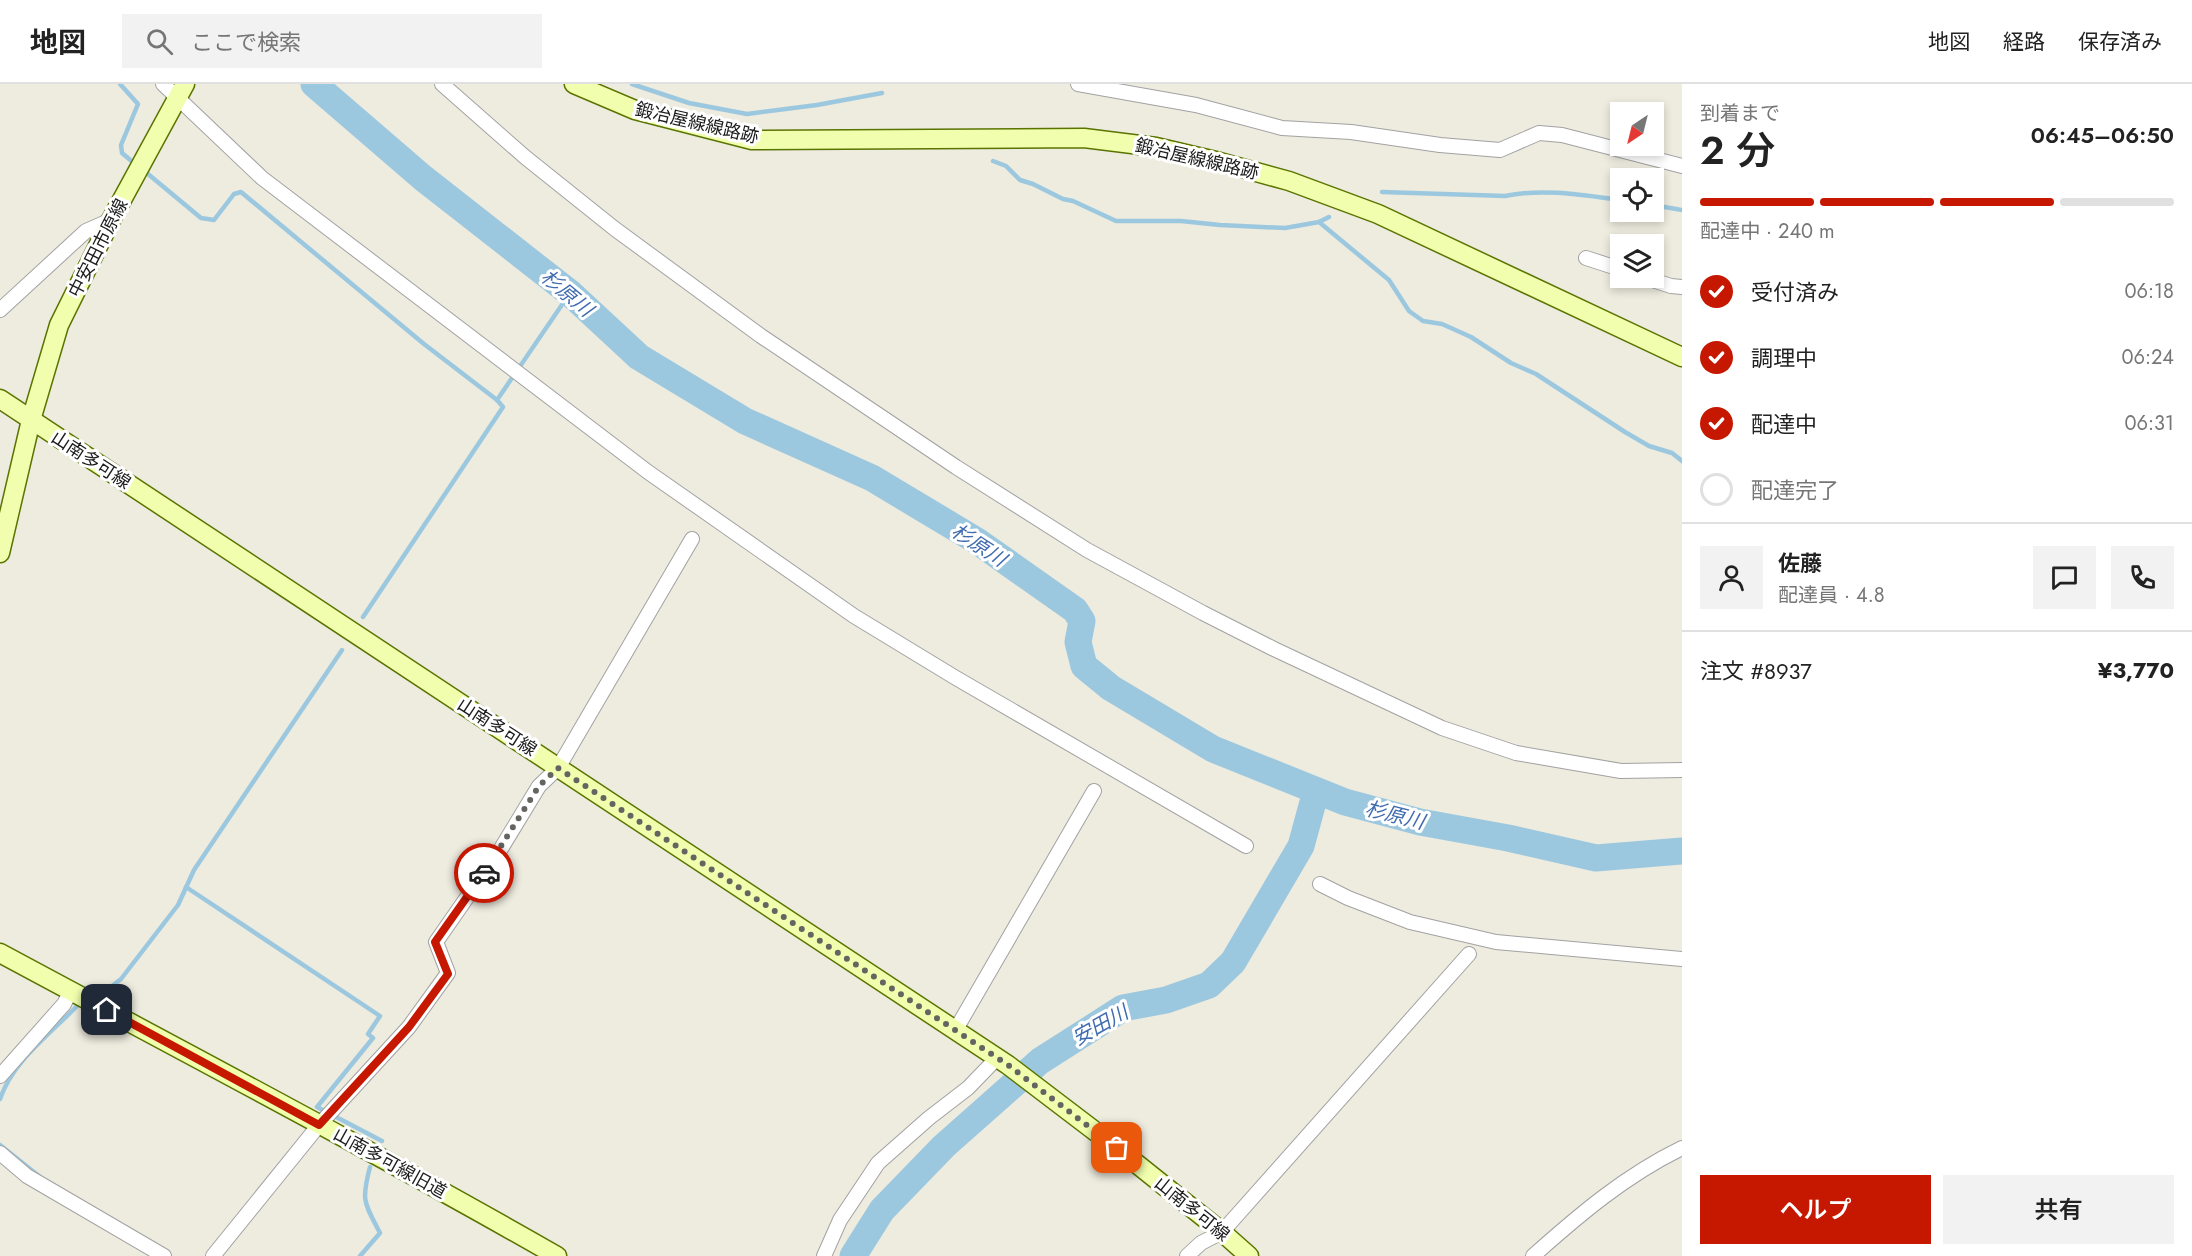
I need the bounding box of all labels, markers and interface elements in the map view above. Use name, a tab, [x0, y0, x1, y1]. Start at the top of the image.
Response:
search box	[122, 14, 542, 68]
text: 地図	[30, 22, 86, 63]
icon: search	[143, 25, 176, 58]
text: ここで検索	[191, 26, 301, 58]
text: 地図	[1928, 27, 1970, 57]
text: 経路	[2003, 27, 2045, 57]
text: 保存済み	[2078, 27, 2162, 57]
street label: 鍛冶屋線線路跡	[633, 96, 761, 150]
text: 到着まで	[1700, 99, 1780, 128]
north arrow	[1610, 102, 1664, 156]
map controls	[1610, 102, 1664, 288]
text: 06:45–06:50	[2031, 119, 2174, 151]
text: 2 分	[1700, 122, 1775, 179]
street label: 鍛冶屋線線路跡	[1133, 132, 1261, 186]
button: locate	[1610, 168, 1664, 222]
street label: 中安田市原線	[62, 194, 134, 302]
text: 配達中 · 240 m	[1700, 217, 1835, 246]
button: layers	[1610, 234, 1664, 288]
water label: 杉原川	[534, 263, 601, 325]
icon: check	[1700, 275, 1733, 308]
text: 受付済み	[1751, 276, 1839, 308]
text: 06:18	[2125, 277, 2174, 306]
icon: check	[1700, 341, 1733, 374]
text: 調理中	[1751, 342, 1817, 374]
text: 06:24	[2121, 343, 2174, 372]
icon: check	[1700, 407, 1733, 440]
text: 配達中	[1751, 408, 1817, 440]
text: 06:31	[2125, 409, 2174, 438]
street label: 山南多可線	[46, 425, 136, 495]
text: 配達完了	[1751, 474, 1839, 506]
water label: 杉原川	[946, 517, 1013, 575]
button: person	[1700, 546, 1763, 609]
button: chat	[2033, 546, 2096, 609]
button: phone	[2111, 546, 2174, 609]
text: 佐藤	[1778, 547, 1822, 579]
text: 配達員 · 4.8	[1778, 581, 1885, 610]
text: ¥3,770	[2098, 654, 2174, 686]
text: 注文 #8937	[1700, 655, 1812, 687]
street label: 山南多可線	[452, 692, 542, 762]
water label: 杉原川	[1362, 794, 1429, 837]
courier	[454, 843, 514, 903]
icon: car	[468, 857, 501, 890]
pin	[81, 984, 132, 1035]
icon: home	[90, 993, 123, 1026]
water label: 安田川	[1067, 997, 1135, 1053]
street label: 山南多可線旧道	[329, 1121, 451, 1205]
pin	[1091, 1122, 1142, 1173]
icon: bag	[1100, 1131, 1133, 1164]
street label: 山南多可線	[1149, 1171, 1235, 1247]
button: ヘルプ	[1700, 1175, 1931, 1244]
button: 共有	[1943, 1175, 2174, 1244]

